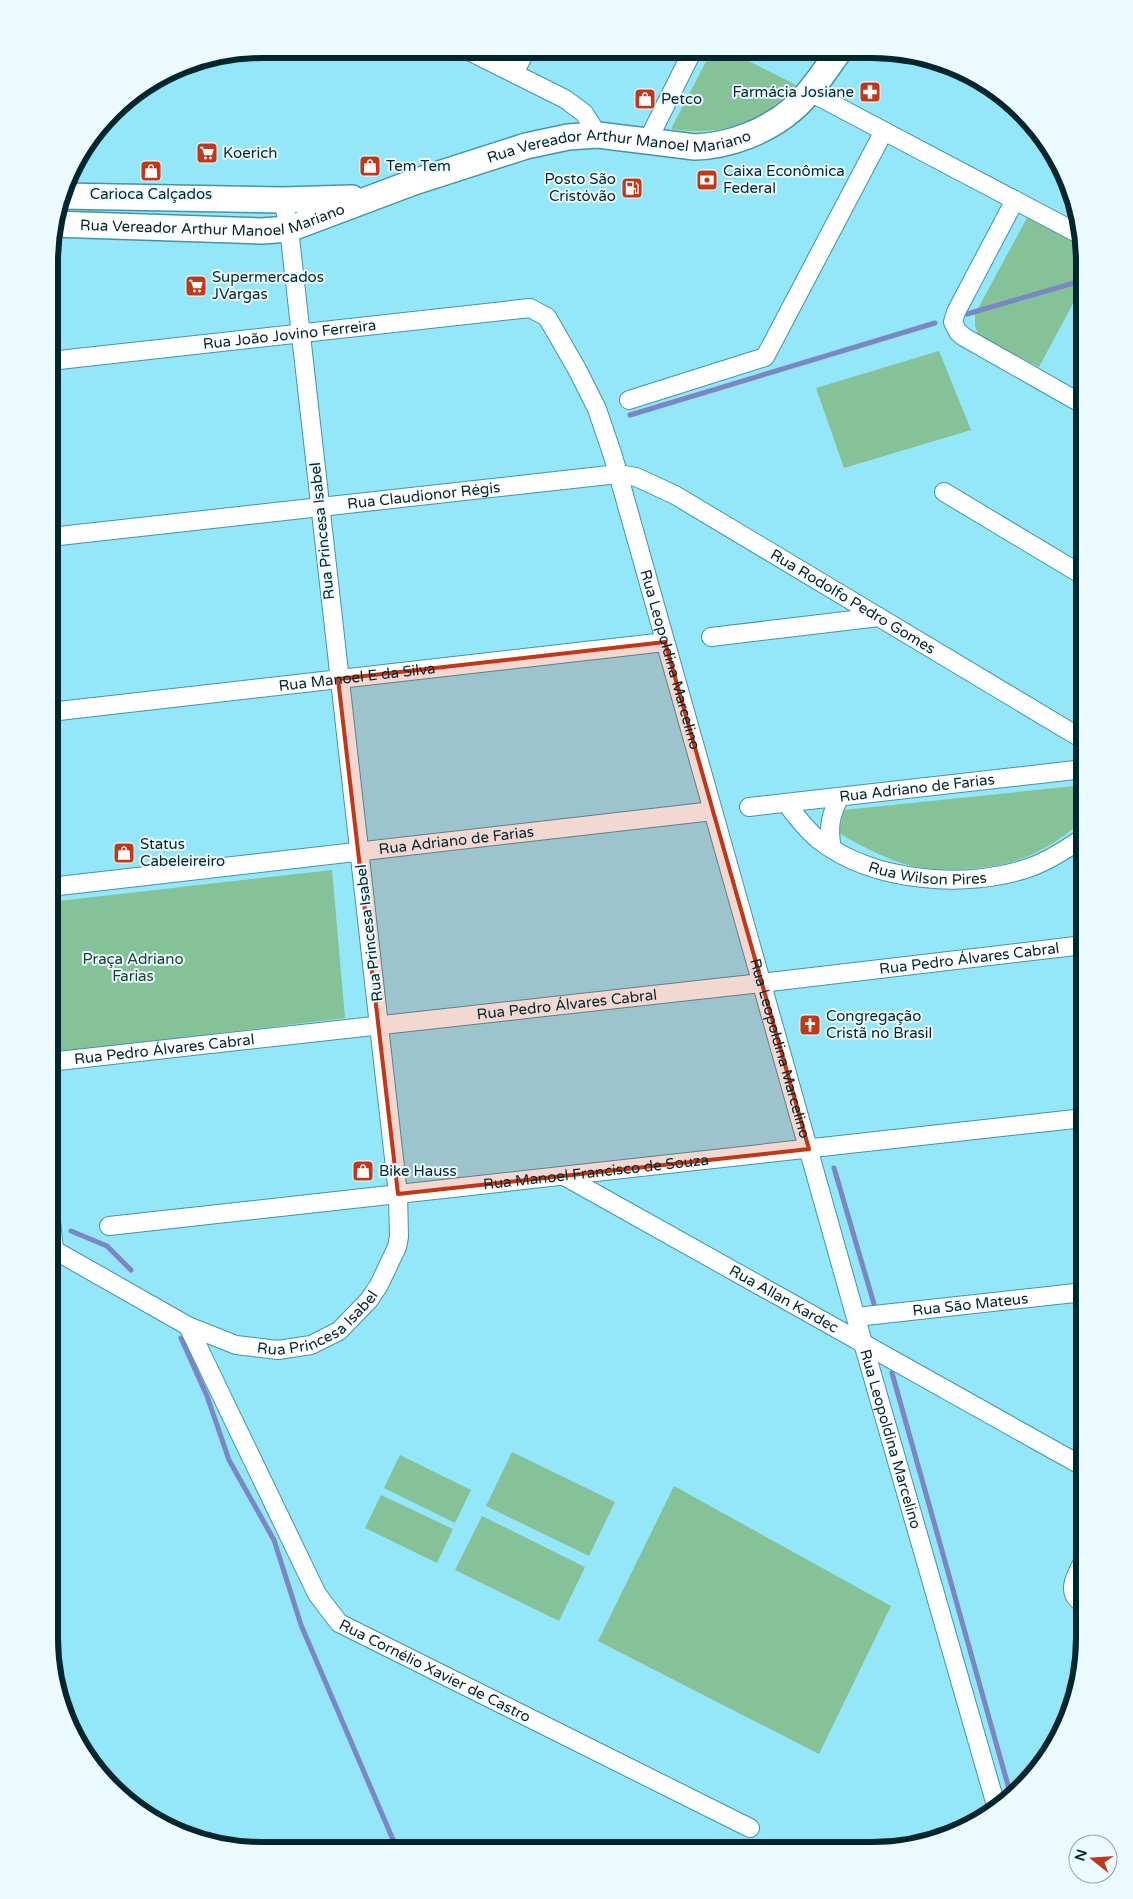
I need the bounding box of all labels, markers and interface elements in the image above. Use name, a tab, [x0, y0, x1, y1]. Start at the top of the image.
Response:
pharmacy icon: Farmácia Josiane	[858, 80, 882, 104]
place label: Farmácia Josiane	[732, 83, 854, 101]
shop icon: Petco	[633, 87, 657, 111]
place label: Petco	[661, 90, 702, 108]
street label: Rua Vereador Arthur Manoel Mariano	[485, 126, 753, 167]
supermarket icon: Koerich	[195, 141, 219, 165]
place label: Koerich	[223, 144, 277, 162]
shop icon: Tem Tem	[358, 154, 382, 178]
place label: Tem Tem	[386, 157, 451, 175]
shop icon: Carioca Calçados	[139, 159, 163, 183]
place label: Caixa Econômica Federal	[723, 162, 845, 197]
bank icon: Caixa Econômica Federal	[695, 168, 719, 192]
place label: Posto São Cristóvão	[544, 170, 616, 205]
fuel station icon: Posto São Cristóvão	[620, 176, 644, 200]
place label: Carioca Calçados	[90, 185, 212, 203]
street label: Rua Vereador Arthur Manoel Mariano	[80, 200, 347, 240]
place label: Supermercados JVargas	[212, 268, 324, 303]
supermarket icon: Supermercados JVargas	[184, 274, 208, 298]
street label: Rua João Jovino Ferreira	[202, 316, 377, 353]
street label: Rua Princesa Isabel	[306, 461, 338, 601]
street label: Rua Claudionor Régis	[346, 478, 501, 513]
street label: Rua Rodolfo Pedro Gomes	[767, 545, 939, 658]
street label: Rua Leopoldina Marcelino	[636, 567, 704, 752]
street label: Rua Manoel E da Silva	[278, 659, 436, 695]
street label: Rua Adriano de Farias	[838, 770, 996, 806]
street label: Rua Adriano de Farias	[378, 823, 535, 858]
place label: Status Cabeleireiro	[140, 835, 225, 870]
shop icon: Status Cabeleireiro	[112, 841, 136, 865]
street label: Rua Wilson Pires	[866, 858, 988, 889]
street label: Rua Princesa Isabel	[352, 863, 386, 1003]
street label: Rua Pedro Álvares Cabral	[878, 939, 1060, 978]
park label: Praça Adriano Farias	[82, 950, 184, 985]
street label: Rua Leopoldina Marcelino	[746, 956, 814, 1140]
street label: Rua Pedro Álvares Cabral	[476, 986, 658, 1023]
place label: Congregação Cristã no Brasil	[826, 1007, 932, 1042]
church icon: Congregação Cristã no Brasil	[798, 1013, 822, 1037]
street label: Rua Pedro Álvares Cabral	[73, 1030, 255, 1068]
street label: Rua Manoel Francisco de Souza	[482, 1151, 710, 1193]
shop icon: Bike Hauss	[351, 1159, 375, 1183]
place label: Bike Hauss	[379, 1162, 457, 1180]
street label: Rua Allan Kardec	[726, 1261, 842, 1337]
street label: Rua Princesa Isabel	[256, 1287, 382, 1359]
street label: Rua São Mateus	[912, 1289, 1029, 1320]
street label: Rua Leopoldina Marcelino	[856, 1347, 925, 1531]
street label: Rua Cornélio Xavier de Castro	[336, 1616, 534, 1726]
north arrow	[1068, 1834, 1118, 1884]
text: N	[1071, 1847, 1091, 1863]

